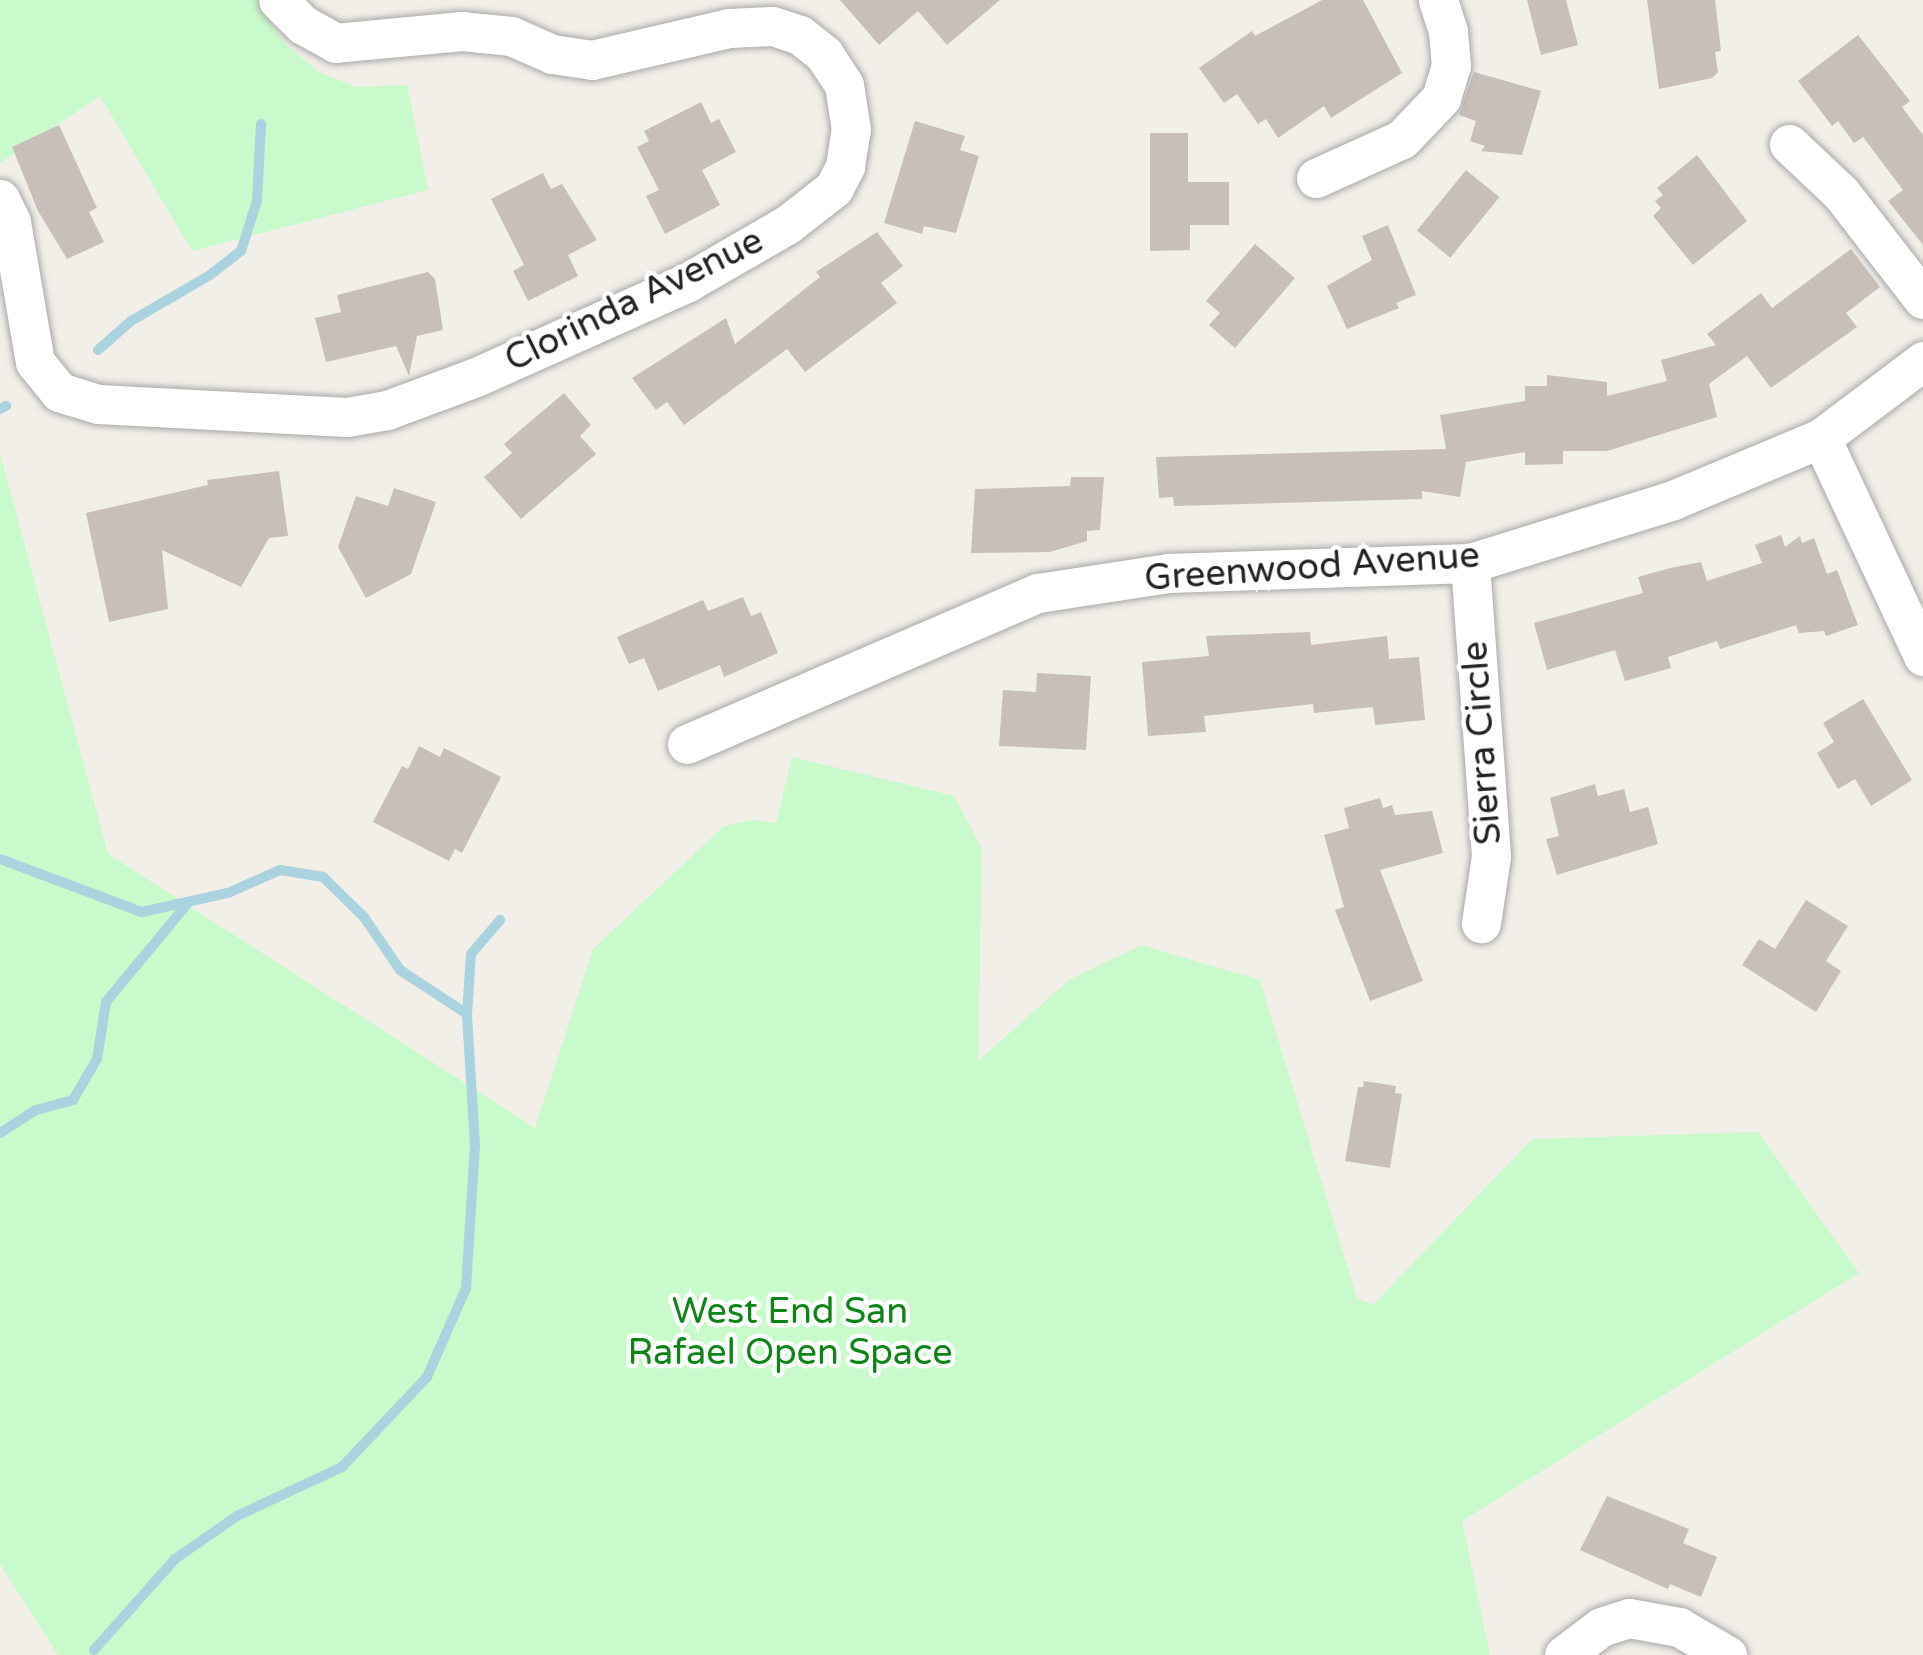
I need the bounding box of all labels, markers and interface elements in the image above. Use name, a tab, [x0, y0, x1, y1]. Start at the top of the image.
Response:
street label: Clorinda Avenue	[498, 219, 770, 381]
street label: Greenwood Avenue	[1143, 534, 1481, 600]
street label: Sierra Circle	[1453, 640, 1511, 846]
park label: West End San Rafael Open Space	[627, 1289, 953, 1374]

